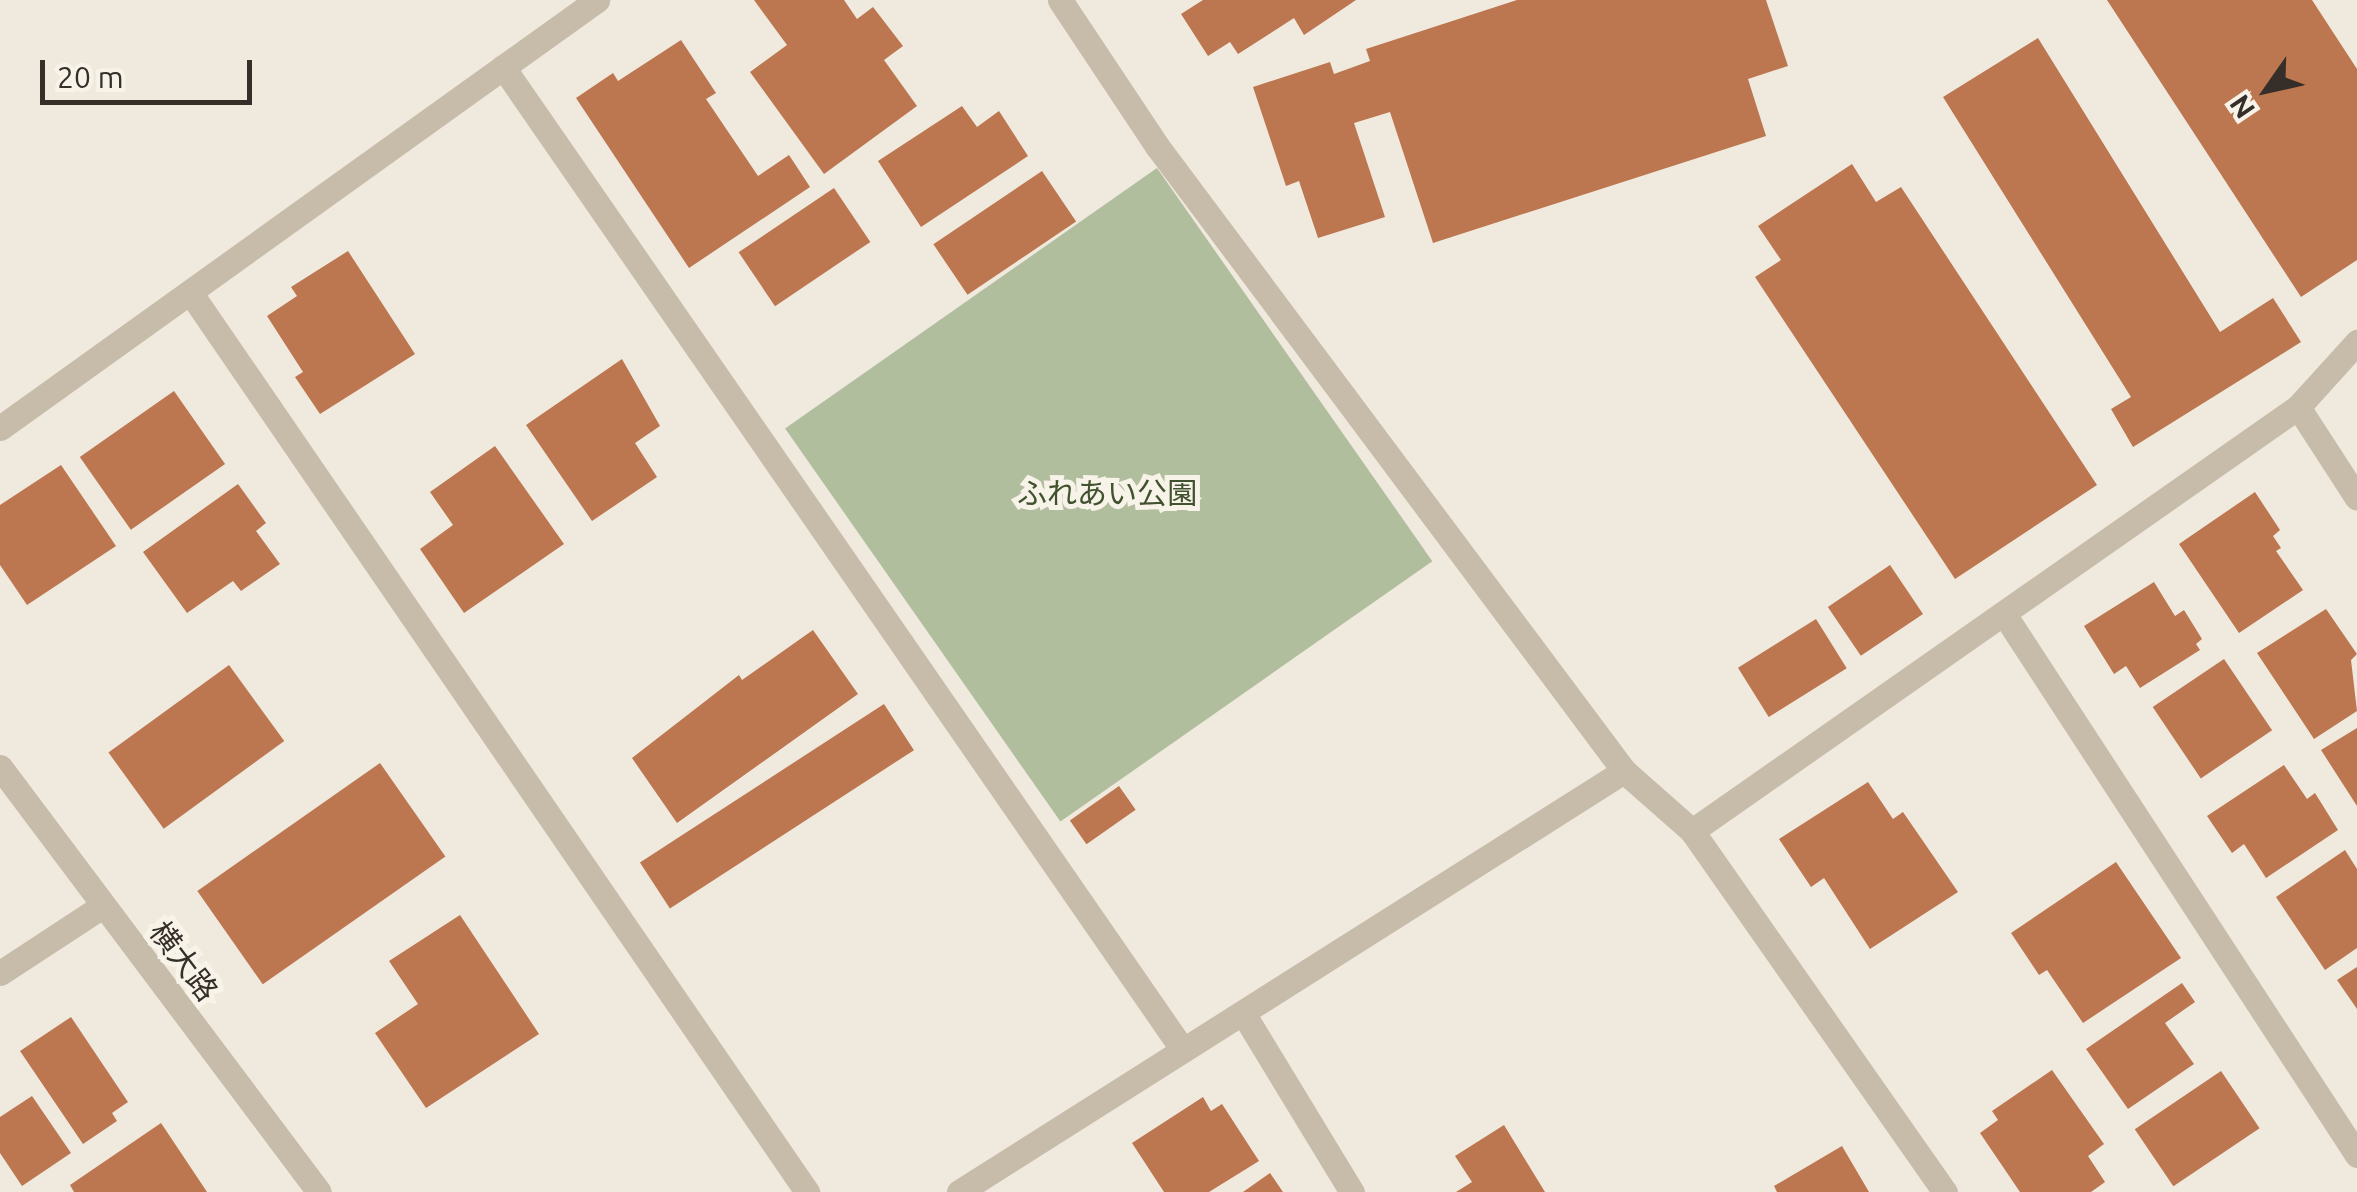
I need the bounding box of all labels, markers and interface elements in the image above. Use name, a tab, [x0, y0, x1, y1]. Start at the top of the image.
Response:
scale bar	[45, 40, 258, 102]
north arrow	[2217, 40, 2317, 140]
text: 20 m	[57, 60, 124, 94]
text: N	[2223, 90, 2260, 124]
park label: ふれあい公園	[1017, 475, 1197, 511]
street label: 横大路	[143, 914, 225, 1008]

